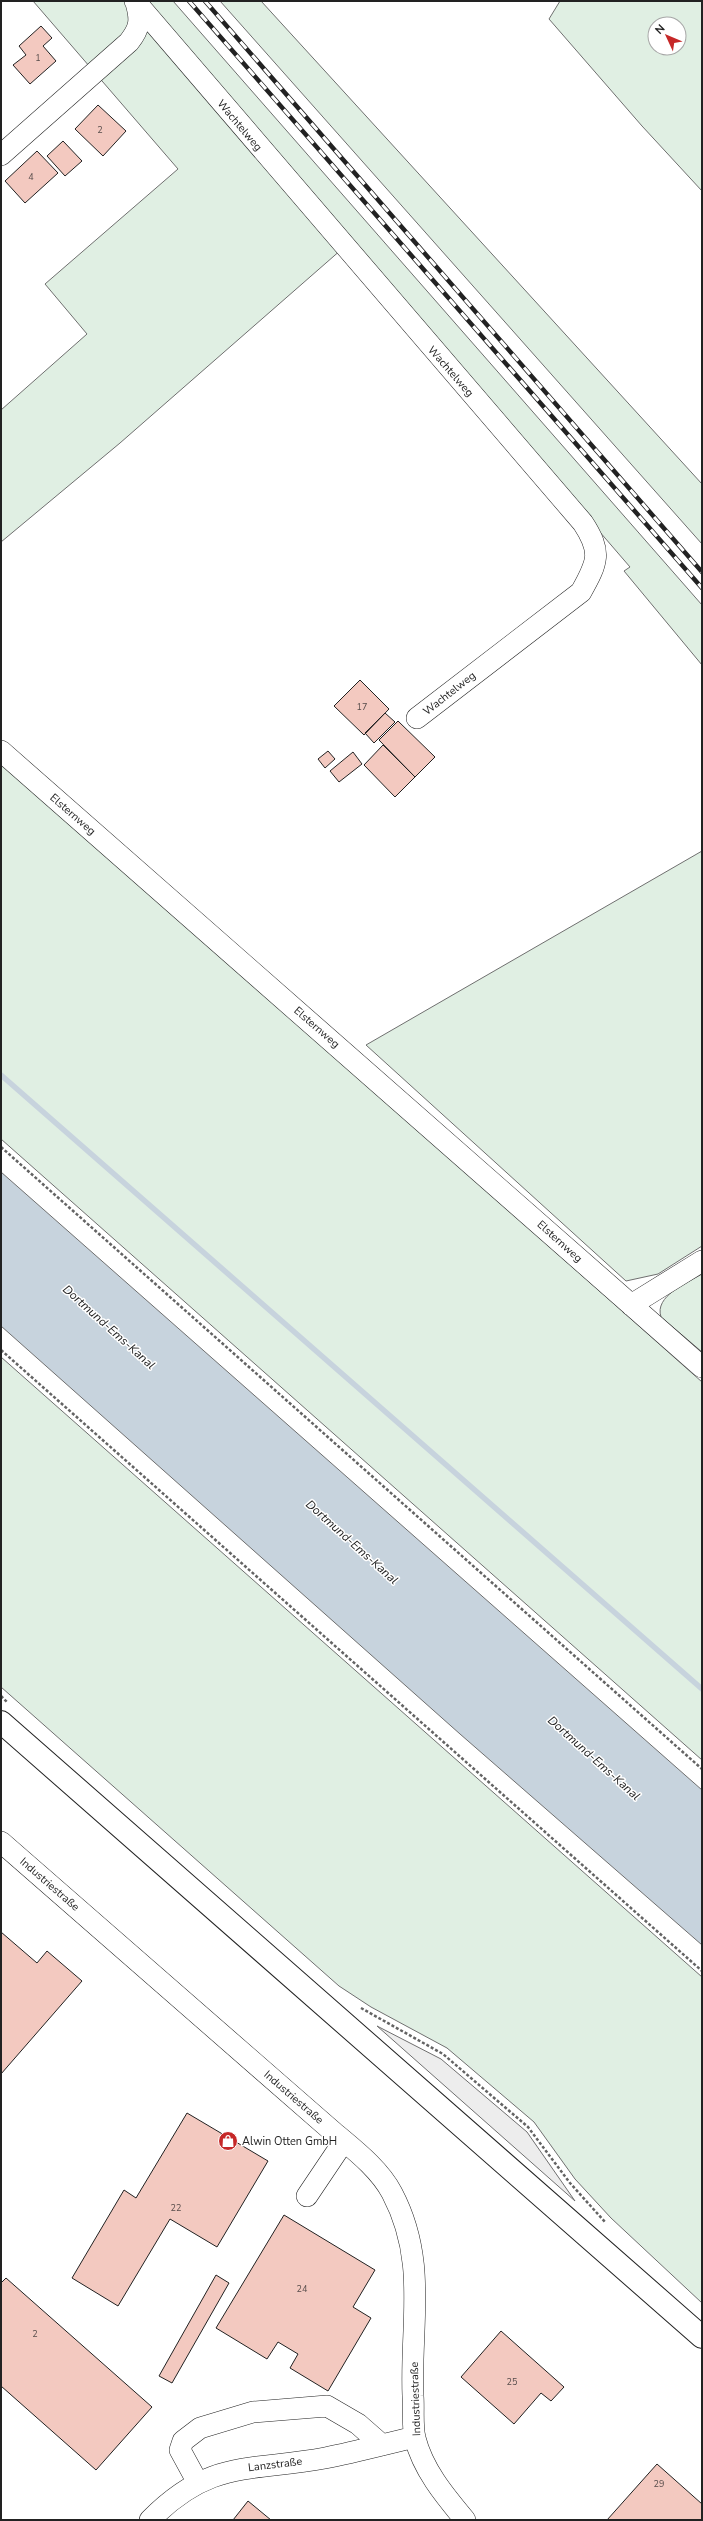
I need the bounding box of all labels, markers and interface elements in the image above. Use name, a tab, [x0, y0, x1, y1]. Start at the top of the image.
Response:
north arrow	[647, 16, 687, 56]
text: N	[652, 21, 668, 38]
house number: 1	[35, 52, 41, 64]
street label: Wachtelweg	[214, 96, 266, 154]
house number: 2	[97, 124, 103, 136]
house number: 4	[28, 171, 34, 183]
street label: Wachtelweg	[424, 343, 477, 400]
street label: Wachtelweg	[420, 668, 479, 719]
house number: 17	[357, 701, 367, 713]
street label: Elsternweg	[47, 790, 99, 838]
street label: Elsternweg	[291, 1003, 343, 1051]
street label: Elsternweg	[534, 1217, 586, 1266]
water label: Dortmund-Ems-Kanal	[59, 1281, 159, 1373]
water label: Dortmund-Ems-Kanal	[302, 1496, 402, 1588]
water label: Dortmund-Ems-Kanal	[544, 1712, 644, 1804]
street label: Industriestraße	[17, 1854, 83, 1915]
street label: Industriestraße	[261, 2067, 327, 2128]
shop icon: Alwin Otten GmbH	[217, 2130, 239, 2152]
place label: Alwin Otten GmbH	[242, 2134, 337, 2149]
house number: 22	[171, 2202, 181, 2214]
house number: 24	[297, 2283, 308, 2295]
house number: 2	[32, 2328, 38, 2340]
street label: Industriestraße	[407, 2361, 424, 2436]
house number: 25	[507, 2376, 517, 2388]
street label: Lanzstraße	[247, 2454, 303, 2475]
house number: 29	[654, 2478, 664, 2490]

